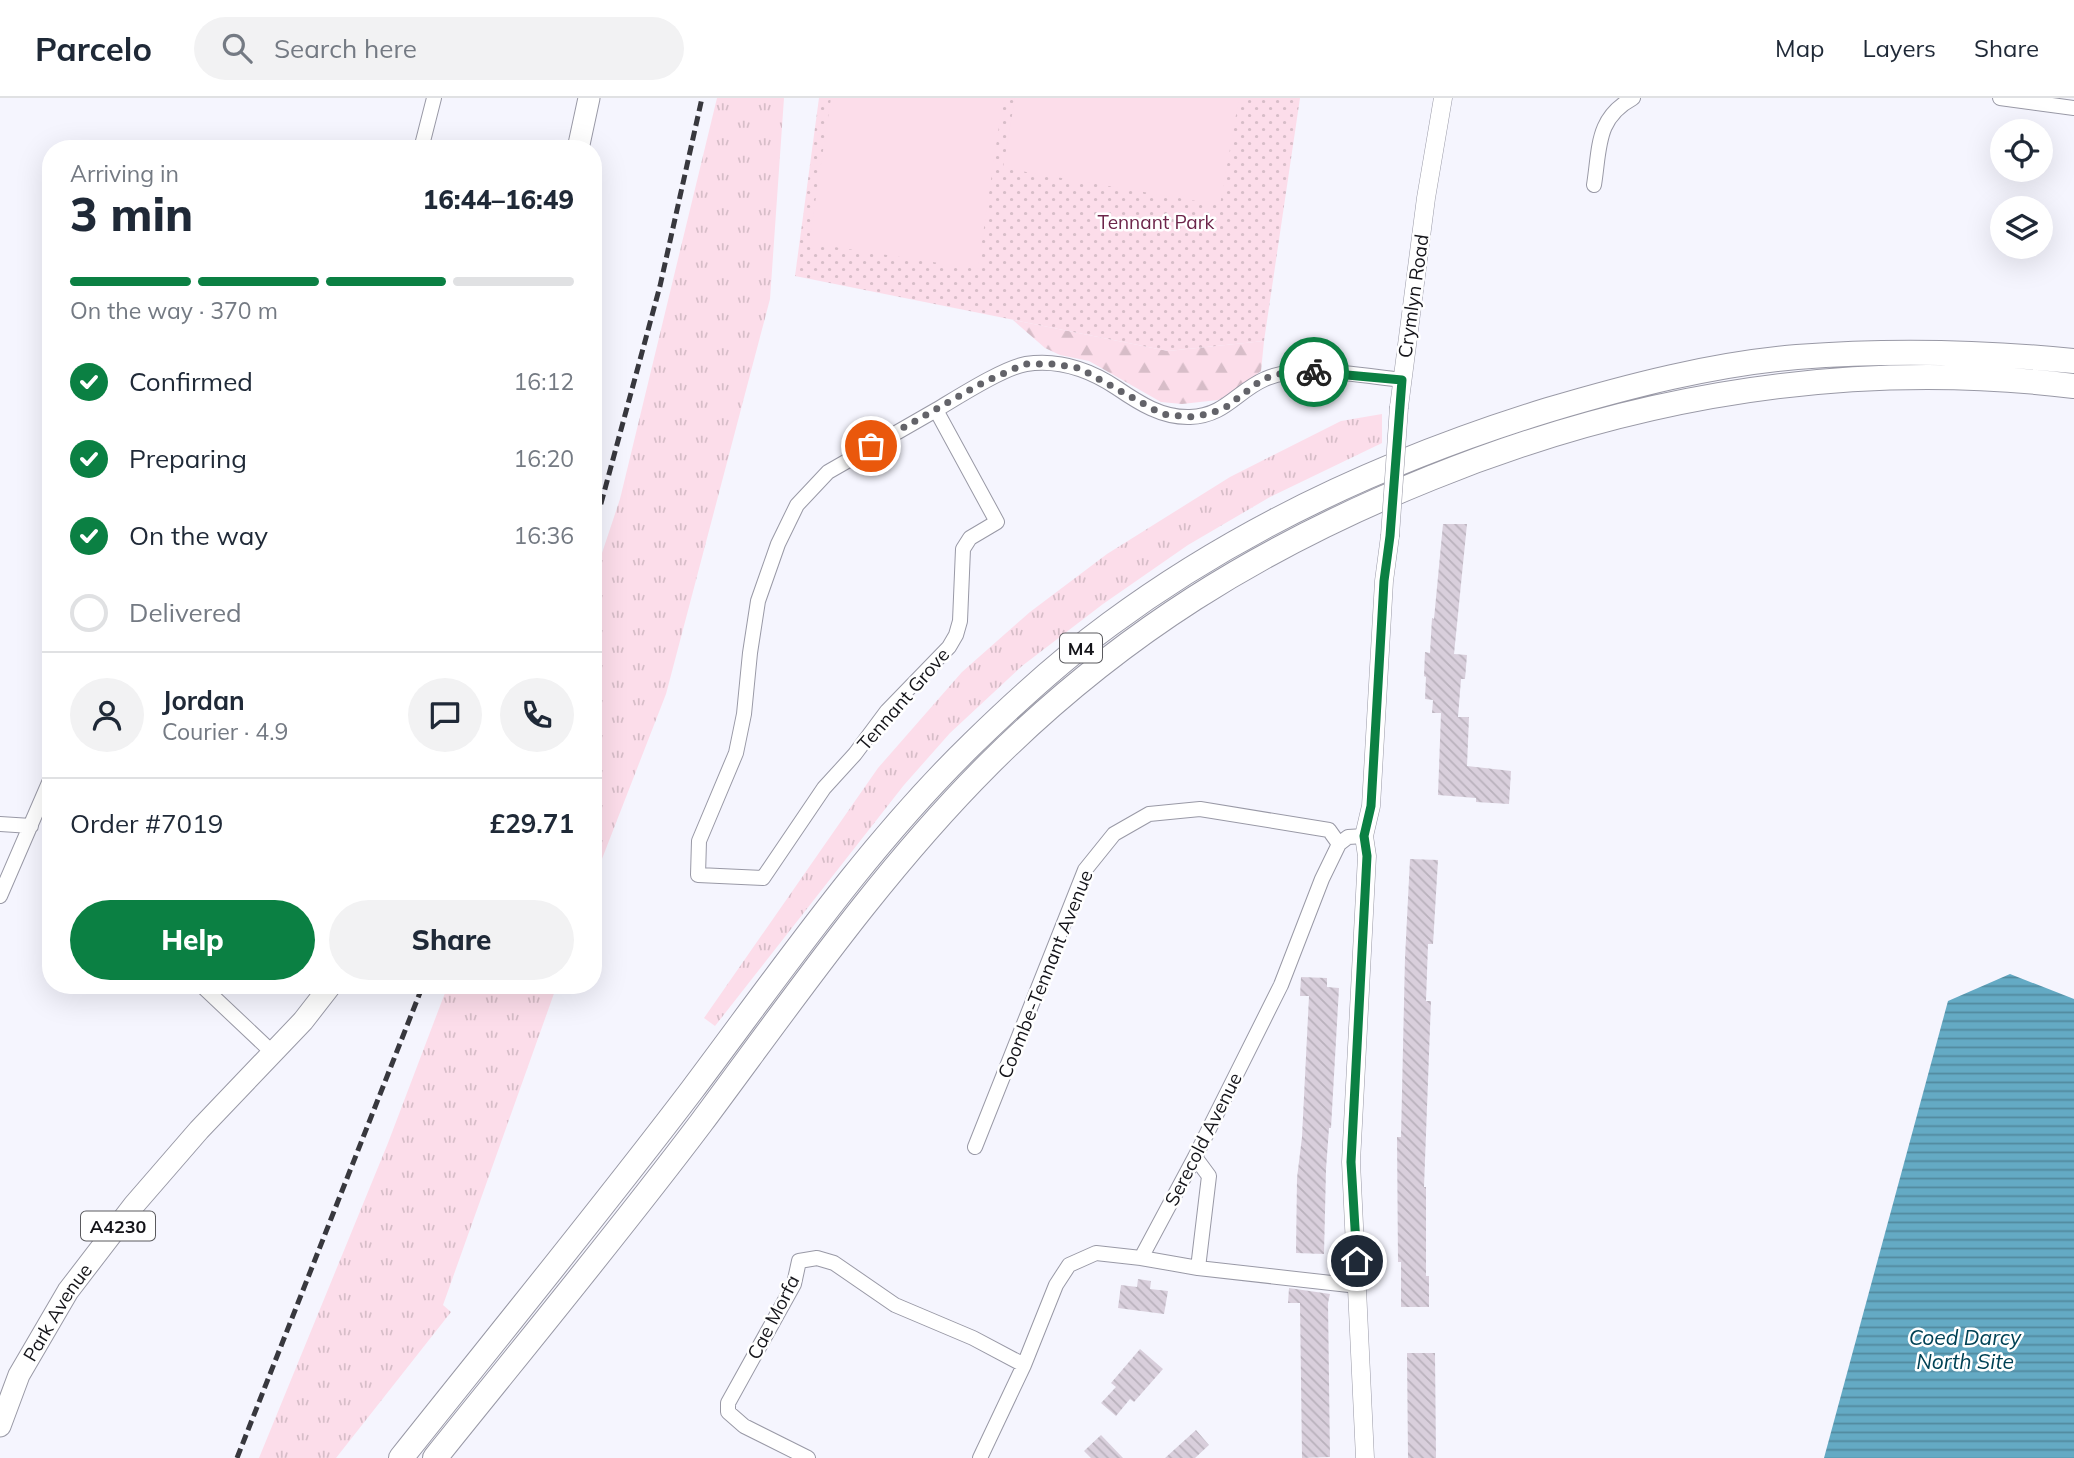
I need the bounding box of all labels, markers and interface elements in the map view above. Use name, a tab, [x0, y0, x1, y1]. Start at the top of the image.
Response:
search box	[194, 17, 684, 80]
text: Parcelo	[35, 28, 152, 69]
icon: search	[218, 29, 256, 67]
text: Search here	[274, 32, 417, 65]
text: Map	[1775, 33, 1824, 63]
text: Layers	[1862, 33, 1936, 63]
text: Share	[1974, 33, 2039, 63]
map controls	[1990, 119, 2053, 259]
button: locate	[1990, 119, 2053, 182]
text: Arriving in	[70, 159, 179, 188]
text: 16:44–16:49	[423, 183, 574, 216]
text: 3 min	[70, 185, 193, 243]
button: layers	[1990, 196, 2053, 259]
park label: Tennant Park	[1098, 210, 1215, 234]
street label: Crymlyn Road	[1392, 233, 1434, 359]
text: On the way · 370 m	[70, 296, 278, 325]
courier	[1279, 337, 1349, 407]
icon: bike	[1295, 353, 1333, 391]
icon: check	[70, 363, 108, 401]
text: Confirmed	[129, 365, 253, 398]
text: 16:12	[514, 367, 574, 396]
pin	[841, 416, 901, 476]
icon: bag	[852, 427, 890, 465]
icon: check	[70, 440, 108, 478]
text: Preparing	[129, 442, 247, 475]
text: 16:20	[514, 444, 574, 473]
icon: check	[70, 517, 108, 555]
text: On the way	[129, 519, 268, 552]
text: 16:36	[514, 521, 574, 550]
text: Delivered	[129, 596, 242, 629]
road number: M4	[1060, 634, 1102, 662]
street label: Tennant Grove	[852, 643, 954, 755]
button: person	[70, 678, 144, 752]
button: chat	[408, 678, 482, 752]
button: phone	[500, 678, 574, 752]
text: Jordan	[162, 684, 245, 717]
text: Courier · 4.9	[162, 717, 288, 746]
text: Order #7019	[70, 807, 223, 840]
text: £29.71	[490, 807, 574, 840]
street label: Coombe-Tennant Avenue	[992, 866, 1098, 1082]
button: Help	[70, 900, 315, 980]
button: Share	[329, 900, 574, 980]
street label: Serecold Avenue	[1159, 1068, 1247, 1210]
road number: A4230	[81, 1212, 155, 1240]
pin	[1327, 1231, 1387, 1291]
icon: home	[1338, 1242, 1376, 1280]
street label: Park Avenue	[18, 1258, 97, 1366]
street label: Cae Morfa	[741, 1271, 805, 1363]
water label: Coed Darcy North Site	[1909, 1324, 2022, 1374]

